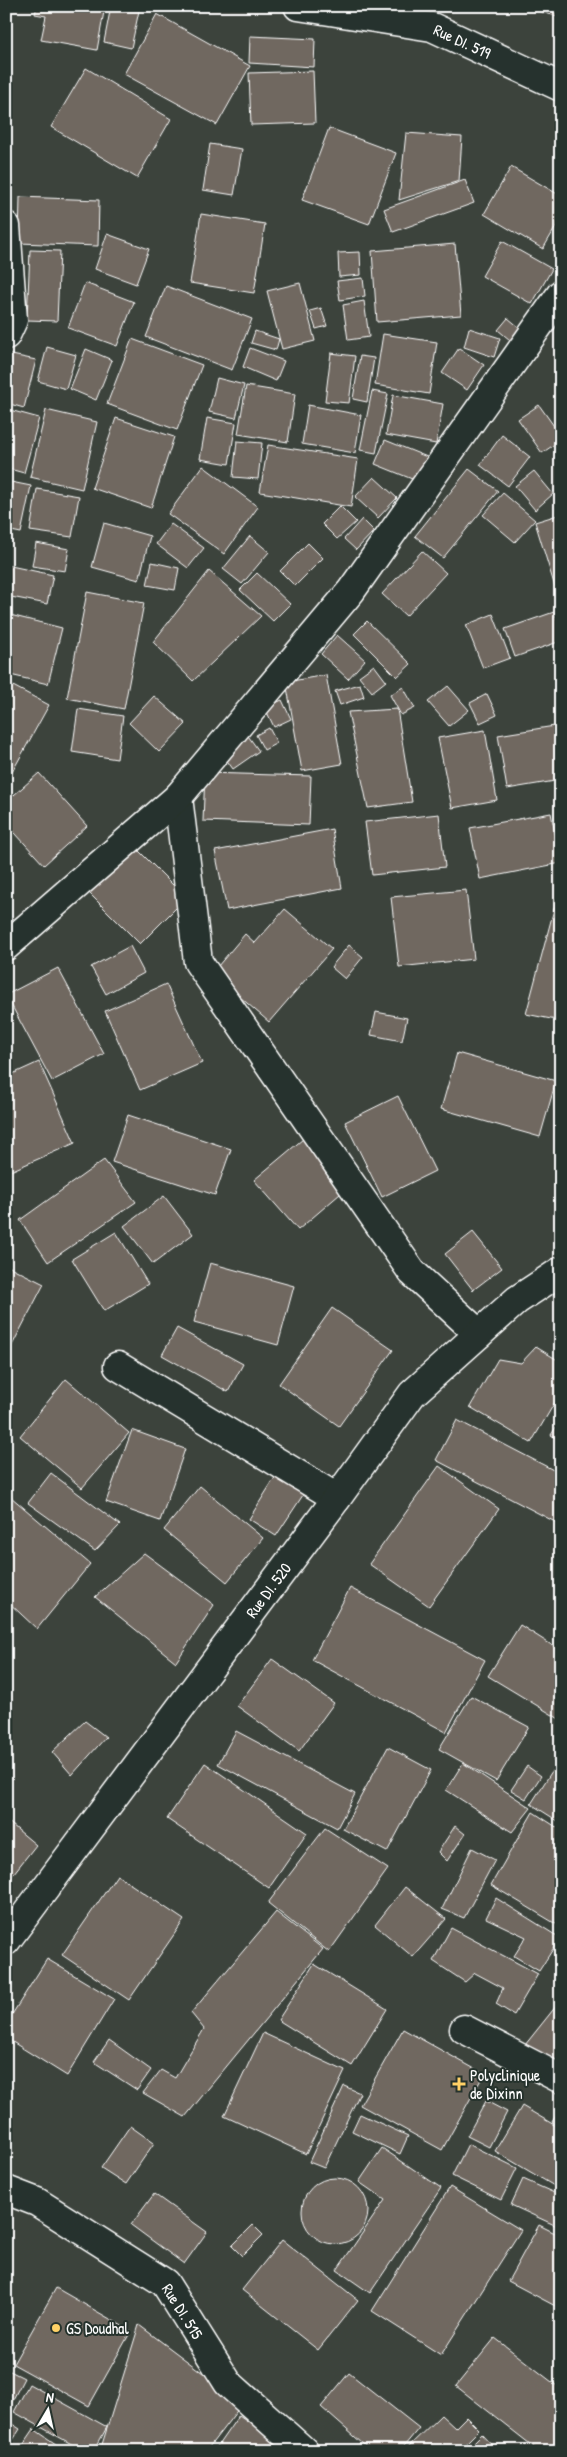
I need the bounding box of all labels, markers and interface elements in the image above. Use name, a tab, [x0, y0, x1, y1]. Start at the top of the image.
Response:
street label: Rue DI. 519	[430, 18, 495, 64]
street label: Rue DI. 520	[240, 1558, 296, 1622]
place label: Polyclinique de Dixinn	[470, 2064, 541, 2104]
marker: Polyclinique de Dixinn	[452, 2077, 466, 2091]
street label: Rue DI. 515	[157, 2279, 209, 2343]
place label: GS Doudhal	[66, 2317, 129, 2339]
marker: GS Doudhal	[50, 2322, 62, 2334]
north arrow	[22, 2384, 72, 2434]
text: N	[45, 2387, 56, 2407]

